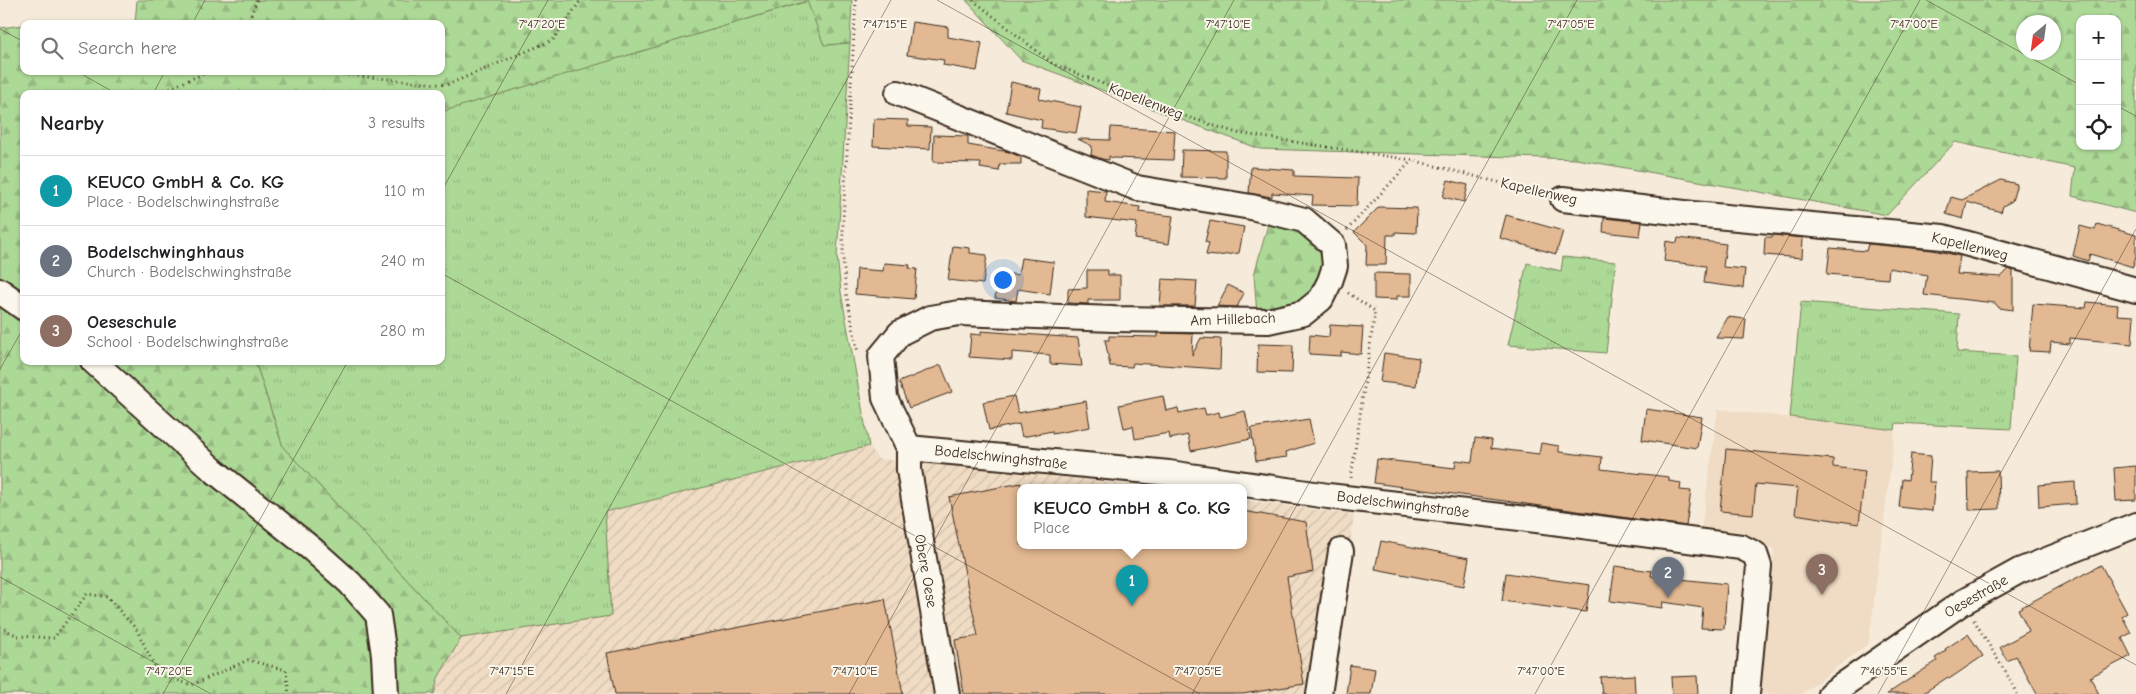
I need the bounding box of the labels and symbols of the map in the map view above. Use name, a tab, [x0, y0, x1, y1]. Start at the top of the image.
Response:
north arrow	[2016, 15, 2061, 60]
text: 7°47'20"E	[519, 17, 565, 31]
text: 7°47'15"E	[863, 17, 907, 31]
text: 7°47'10"E	[1205, 17, 1251, 31]
text: 7°47'05"E	[1548, 17, 1594, 31]
text: 7°47'00"E	[1890, 17, 1938, 31]
street label: Kapellenweg	[1106, 79, 1186, 123]
street label: Kapellenweg	[1499, 173, 1579, 209]
street label: Kapellenweg	[1930, 228, 2010, 264]
your location	[990, 267, 1016, 293]
street label: Am Hillebach	[1190, 309, 1276, 329]
street label: Bodelschwinghstraße	[934, 441, 1069, 473]
street label: Bodelschwinghstraße	[1336, 487, 1471, 521]
street label: Obere Oese	[911, 533, 941, 610]
pin: 3	[1806, 554, 1838, 595]
pin: 2	[1652, 557, 1684, 598]
pin: 1	[1116, 565, 1148, 606]
street label: Oesestraße	[1941, 570, 2011, 621]
text: 7°47'20"E	[146, 664, 192, 678]
text: 7°47'15"E	[490, 664, 534, 678]
text: 7°47'10"E	[832, 664, 878, 678]
text: 7°47'05"E	[1175, 664, 1221, 678]
text: 7°47'00"E	[1517, 664, 1565, 678]
text: 7°46'55"E	[1861, 664, 1907, 678]

